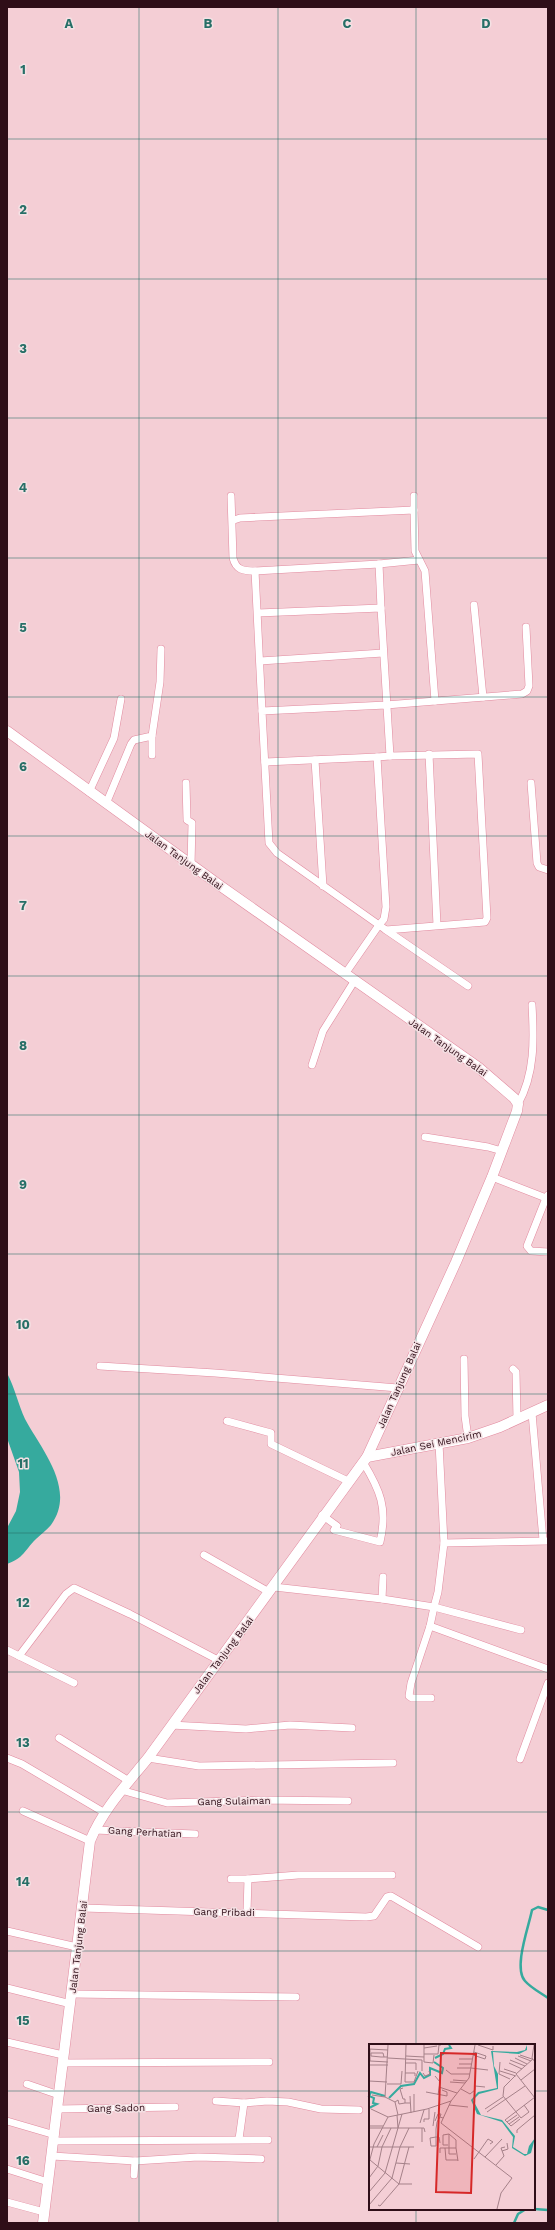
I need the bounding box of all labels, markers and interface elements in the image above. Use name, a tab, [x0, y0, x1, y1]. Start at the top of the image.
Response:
text: A	[65, 16, 74, 31]
text: B	[204, 16, 213, 31]
text: C	[343, 16, 352, 31]
text: D	[481, 16, 491, 31]
text: 1	[20, 62, 26, 77]
text: 2	[19, 202, 27, 217]
text: 3	[19, 341, 27, 356]
text: 4	[19, 480, 28, 495]
text: 5	[19, 620, 27, 635]
text: 6	[19, 759, 27, 774]
street label: Jalan Tanjung Balai	[143, 828, 225, 892]
text: 7	[19, 898, 27, 913]
street label: Jalan Tanjung Balai	[407, 1016, 489, 1078]
text: 8	[19, 1038, 27, 1053]
text: 9	[19, 1177, 27, 1192]
text: 10	[16, 1317, 30, 1332]
street label: Jalan Tanjung Balai	[375, 1340, 423, 1430]
street label: Jalan Sei Mencirim	[390, 1428, 482, 1458]
text: 11	[17, 1456, 29, 1471]
text: 12	[16, 1595, 30, 1610]
street label: Jalan Tanjung Balai	[191, 1614, 255, 1696]
text: 13	[16, 1735, 30, 1750]
street label: Gang Sulaiman	[197, 1795, 271, 1807]
street label: Gang Perhatian	[108, 1825, 182, 1839]
text: 14	[16, 1874, 31, 1889]
street label: Jalan Tanjung Balai	[67, 1900, 89, 1994]
street label: Gang Pribadi	[193, 1906, 255, 1918]
text: 15	[16, 2013, 30, 2028]
inset map	[369, 2044, 535, 2210]
street label: Gang Sadon	[87, 2102, 145, 2114]
text: 16	[16, 2153, 30, 2168]

